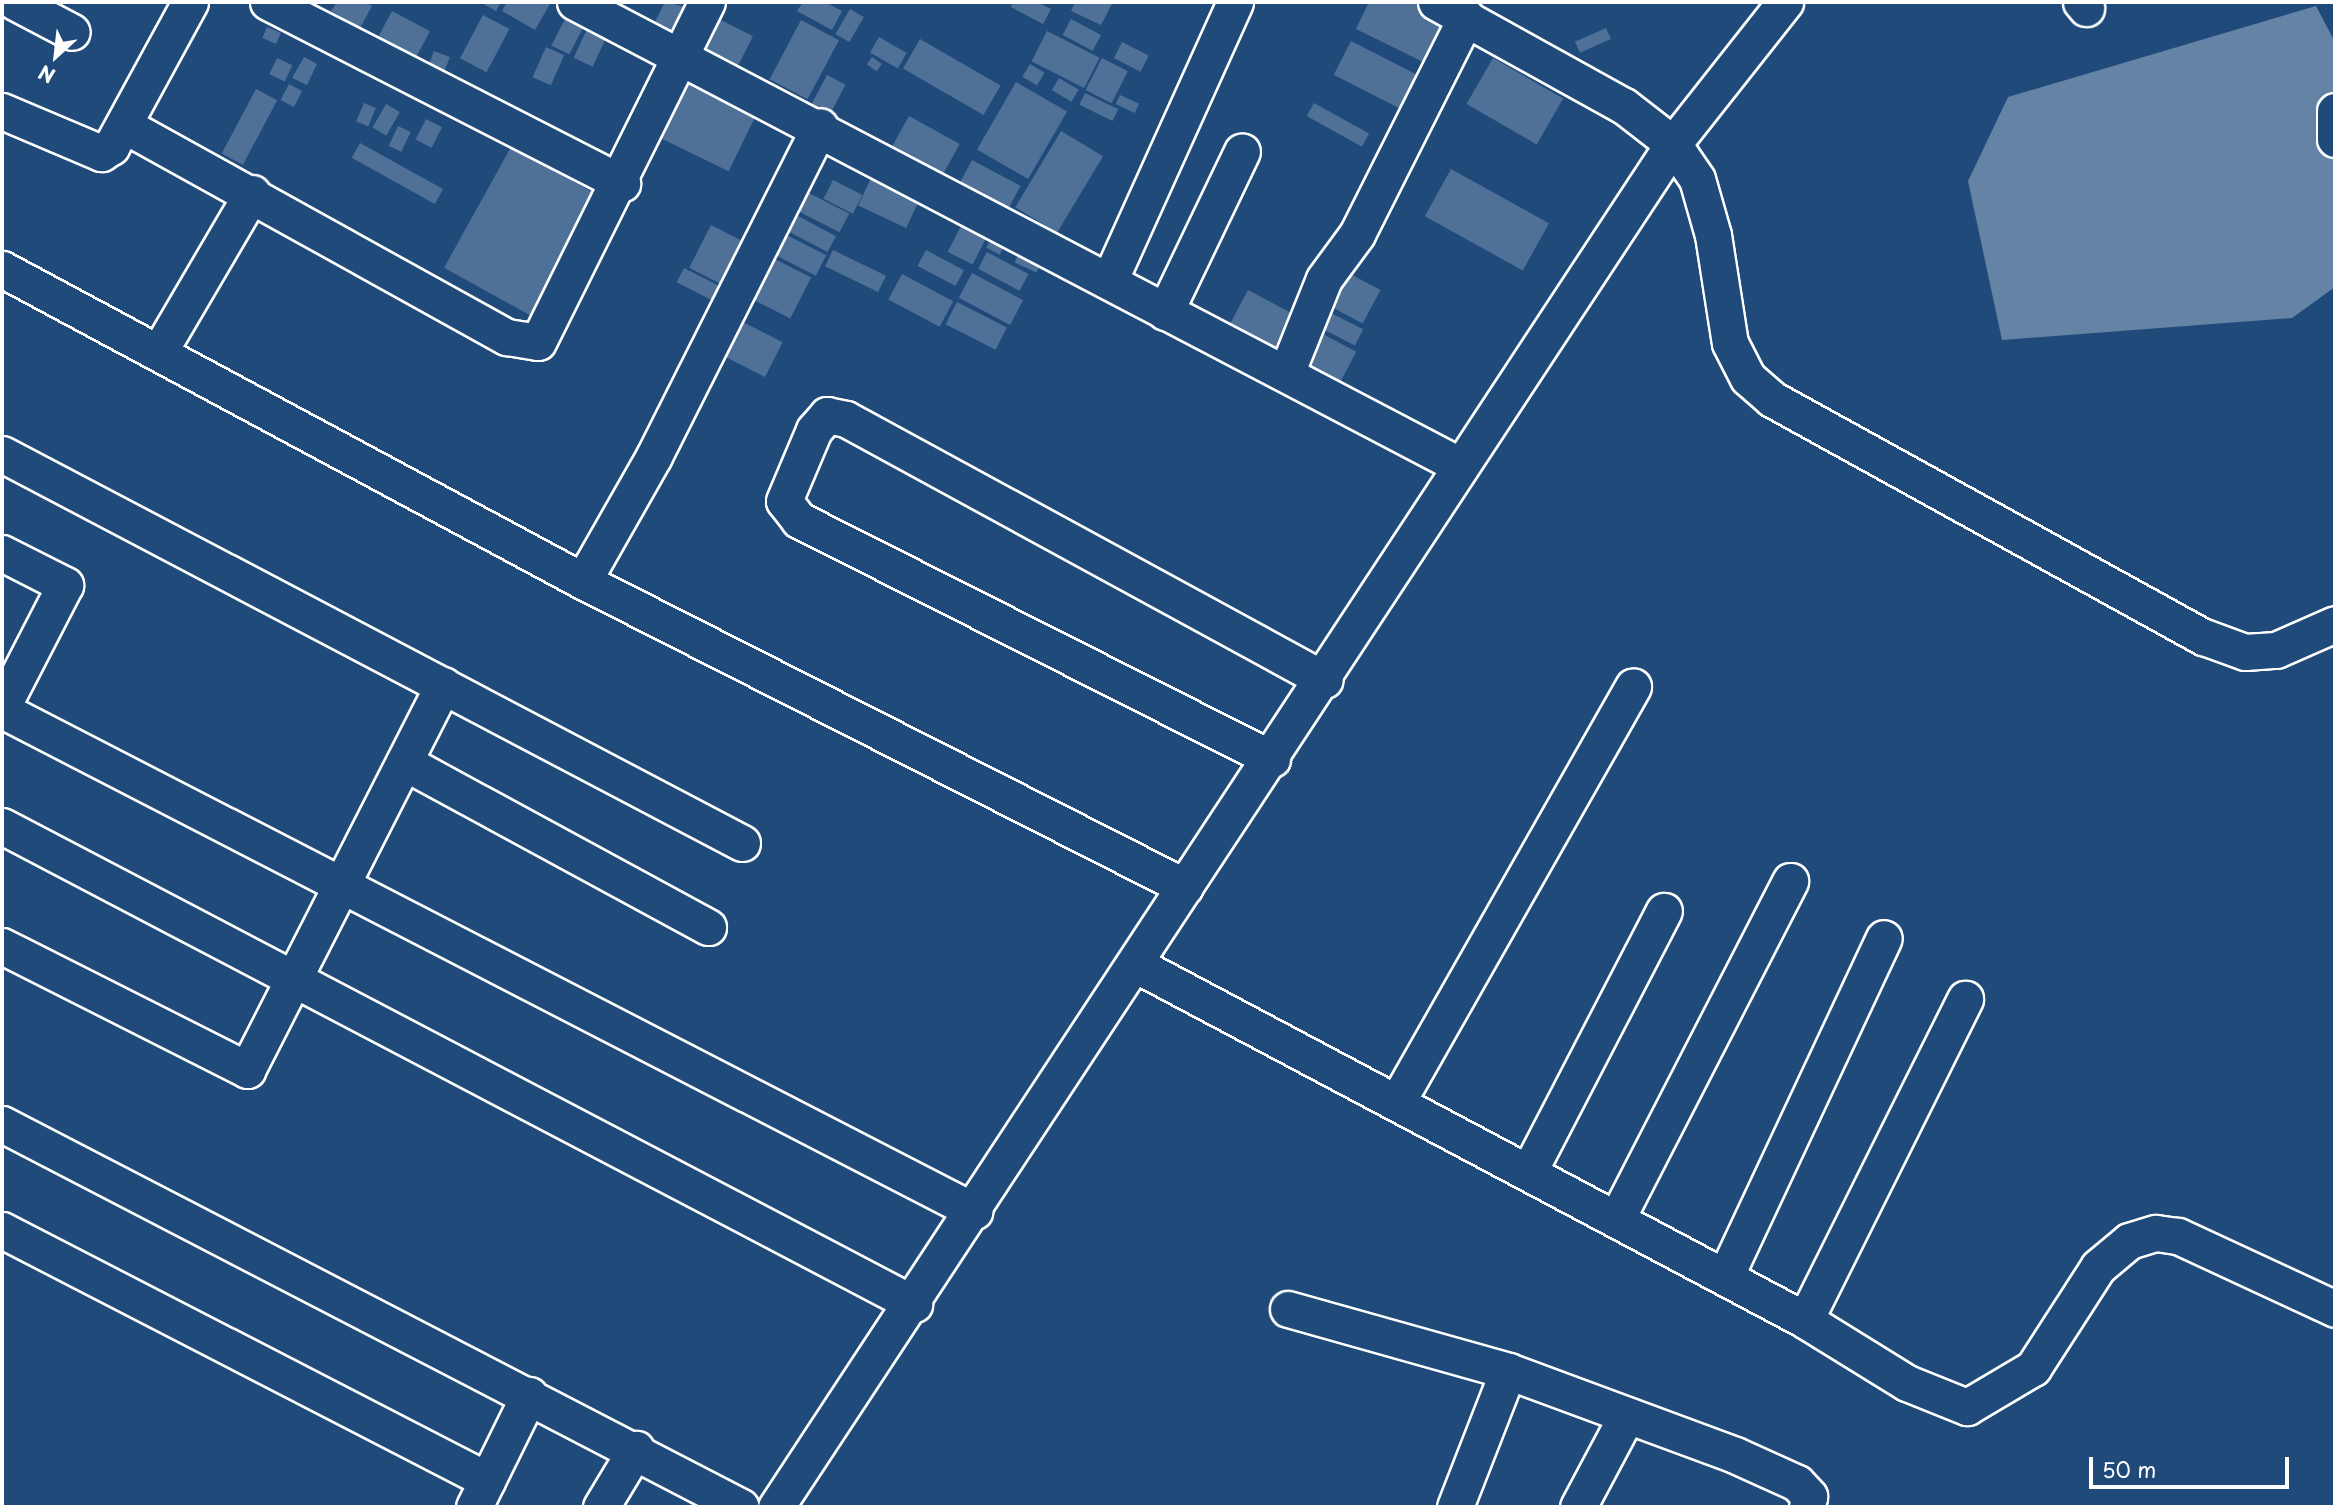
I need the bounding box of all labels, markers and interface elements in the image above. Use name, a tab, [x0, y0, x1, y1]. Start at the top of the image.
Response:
north arrow	[21, 21, 91, 91]
text: N	[33, 59, 60, 91]
scale bar	[2092, 1442, 2292, 1486]
text: 50 m	[2102, 1453, 2156, 1485]

